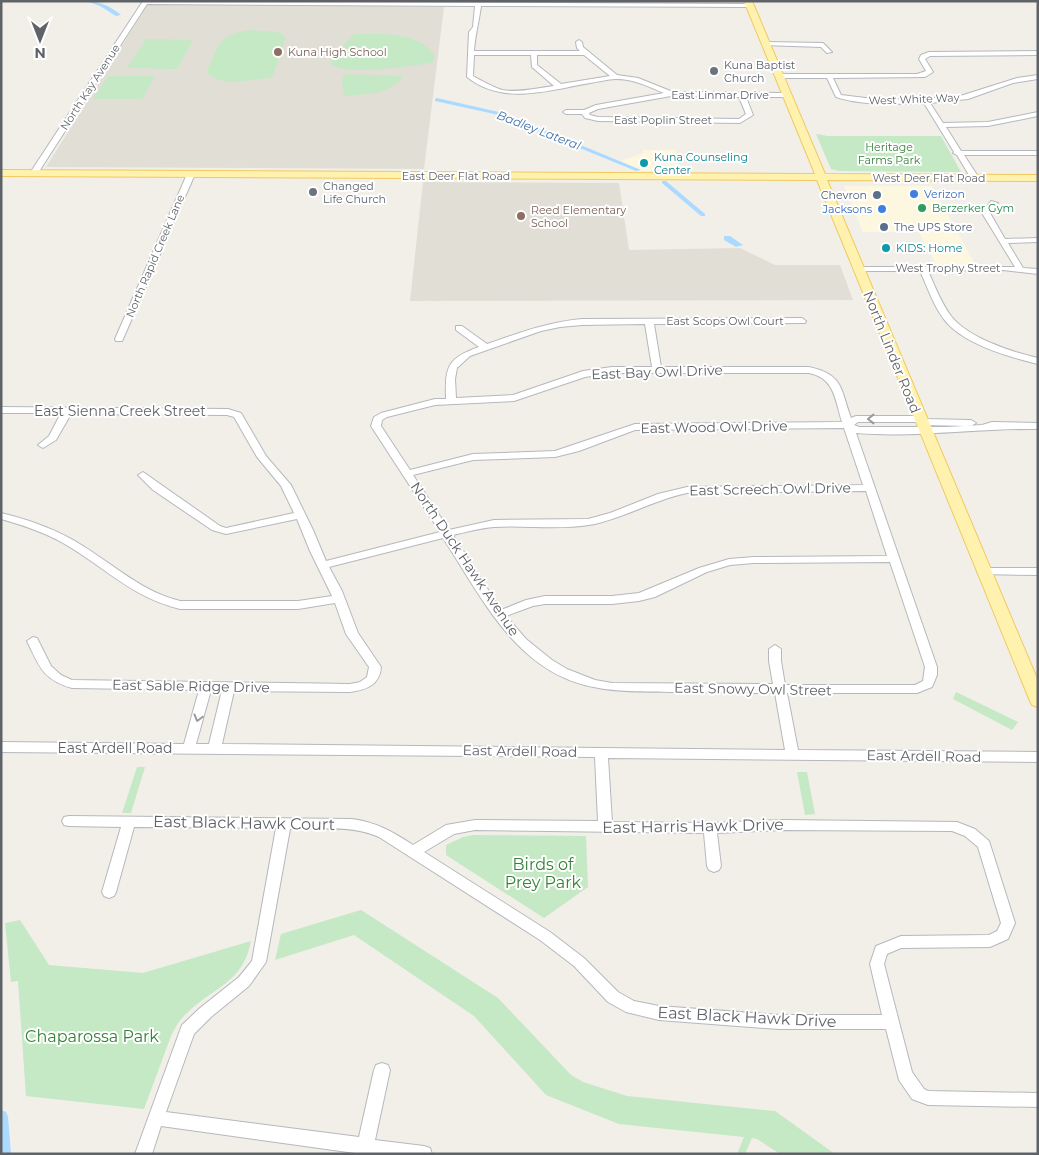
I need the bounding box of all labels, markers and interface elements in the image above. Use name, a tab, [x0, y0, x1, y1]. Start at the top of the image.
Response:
north arrow	[15, 15, 65, 65]
street label: North Kay Avenue	[57, 41, 123, 133]
text: N	[34, 44, 46, 62]
place label: Kuna High School	[288, 45, 387, 59]
marker: Kuna High School	[272, 46, 284, 58]
place label: Kuna Baptist Church	[724, 58, 796, 85]
marker: Kuna Baptist Church	[708, 65, 720, 77]
street label: East Linmar Drive	[671, 88, 769, 102]
street label: West White Way	[868, 90, 960, 108]
water label: Badley Lateral	[495, 107, 584, 153]
street label: East Poplin Street	[614, 113, 713, 127]
park label: Heritage Farms Park	[858, 140, 921, 167]
place label: Kuna Counseling Center	[654, 150, 748, 177]
marker: Kuna Counseling Center	[638, 157, 650, 169]
street label: East Deer Flat Road	[402, 169, 510, 183]
street label: West Deer Flat Road	[872, 171, 986, 185]
place label: Changed Life Church	[323, 179, 386, 206]
marker: Changed Life Church	[307, 186, 319, 198]
place label: Verizon	[924, 187, 965, 201]
place label: Chevron	[821, 188, 867, 202]
marker: Verizon	[908, 188, 920, 200]
marker: Chevron	[871, 189, 883, 201]
street label: North Rapid Creek Lane	[123, 192, 187, 320]
place label: Berzerker Gym	[932, 201, 1014, 215]
place label: Jacksons	[821, 202, 873, 216]
marker: Berzerker Gym	[916, 202, 928, 214]
place label: Reed Elementary School	[531, 203, 626, 230]
marker: Jacksons	[876, 203, 888, 215]
marker: Reed Elementary School	[515, 210, 527, 222]
place label: The UPS Store	[894, 220, 973, 234]
marker: The UPS Store	[878, 221, 890, 233]
place label: KIDS: Home	[896, 241, 963, 255]
marker: KIDS: Home	[880, 242, 892, 254]
street label: West Trophy Street	[895, 261, 1001, 275]
street label: North Linder Road	[859, 288, 925, 416]
street label: East Scops Owl Court	[666, 314, 784, 328]
street label: East Bay Owl Drive	[591, 361, 723, 383]
street label: East Sienna Creek Street	[34, 402, 206, 420]
one-way arrow	[867, 414, 874, 424]
street label: East Wood Owl Drive	[640, 417, 788, 437]
street label: North Duck Hawk Avenue	[407, 478, 523, 640]
street label: East Screech Owl Drive	[689, 479, 851, 499]
street label: East Sable Ridge Drive	[112, 676, 270, 696]
street label: East Snowy Owl Street	[674, 679, 832, 699]
one-way arrow	[193, 713, 203, 721]
street label: East Ardell Road	[58, 739, 172, 757]
street label: East Ardell Road	[462, 741, 578, 761]
street label: East Ardell Road	[866, 746, 982, 766]
street label: East Black Hawk Court	[153, 812, 336, 834]
street label: East Harris Hawk Drive	[602, 815, 784, 837]
park label: Birds of Prey Park	[505, 855, 582, 892]
street label: East Black Hawk Drive	[657, 1003, 837, 1031]
park label: Chaparossa Park	[25, 1027, 159, 1046]

